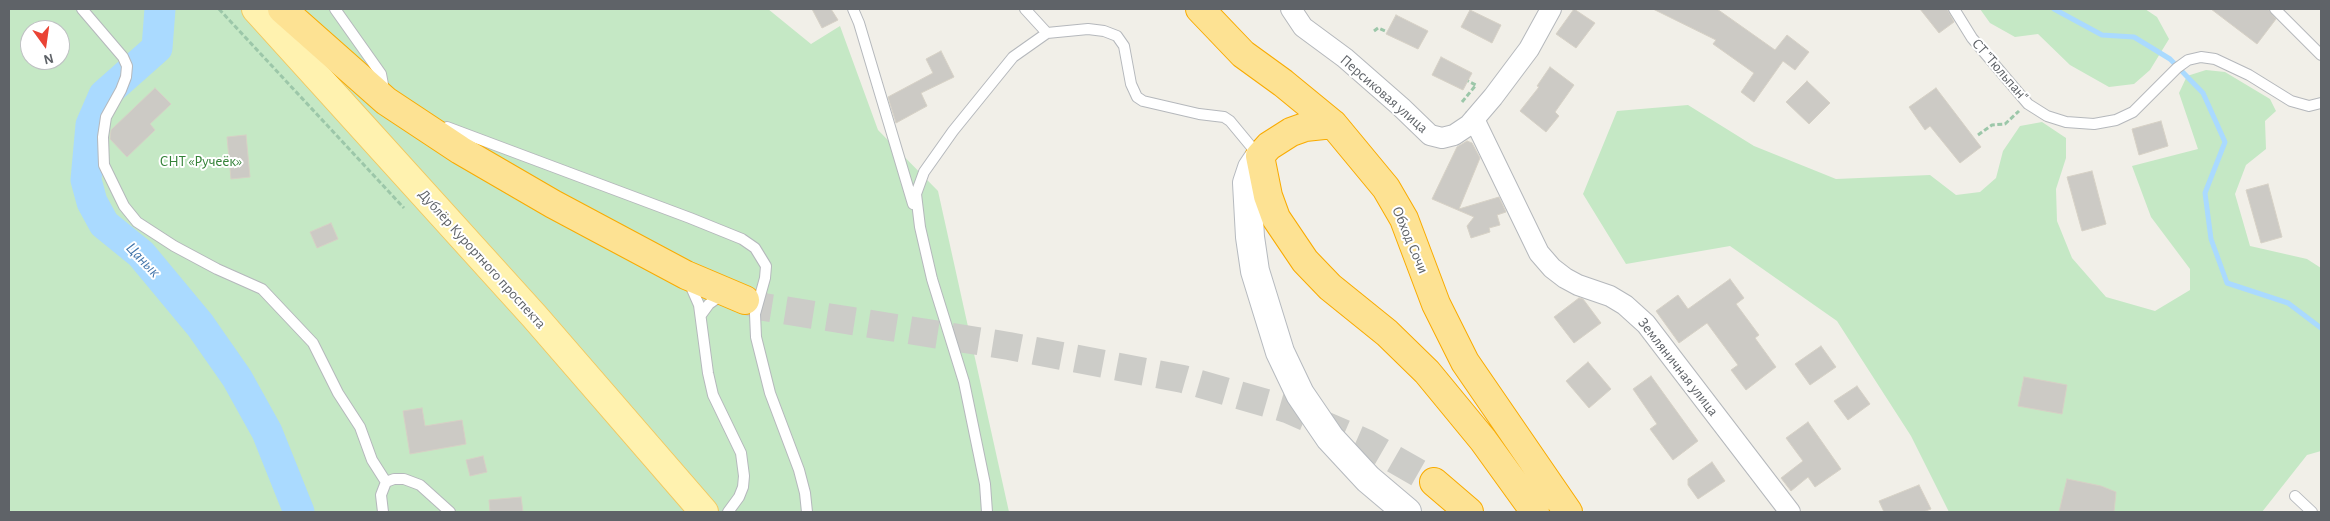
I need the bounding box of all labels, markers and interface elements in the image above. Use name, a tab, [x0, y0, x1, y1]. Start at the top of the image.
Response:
north arrow	[20, 20, 70, 70]
street label: СТ "Тюльпан"	[1968, 35, 2032, 105]
text: N	[42, 51, 55, 67]
street label: Персиковая улица	[1336, 51, 1432, 137]
park label: СНТ «Ручеёк»	[160, 152, 242, 170]
street label: Дублёр Курортного проспекта	[414, 185, 550, 333]
street label: Обход Сочи	[1388, 204, 1432, 276]
water label: Цанык	[122, 238, 164, 282]
street label: Земляничная улица	[1634, 314, 1722, 420]

